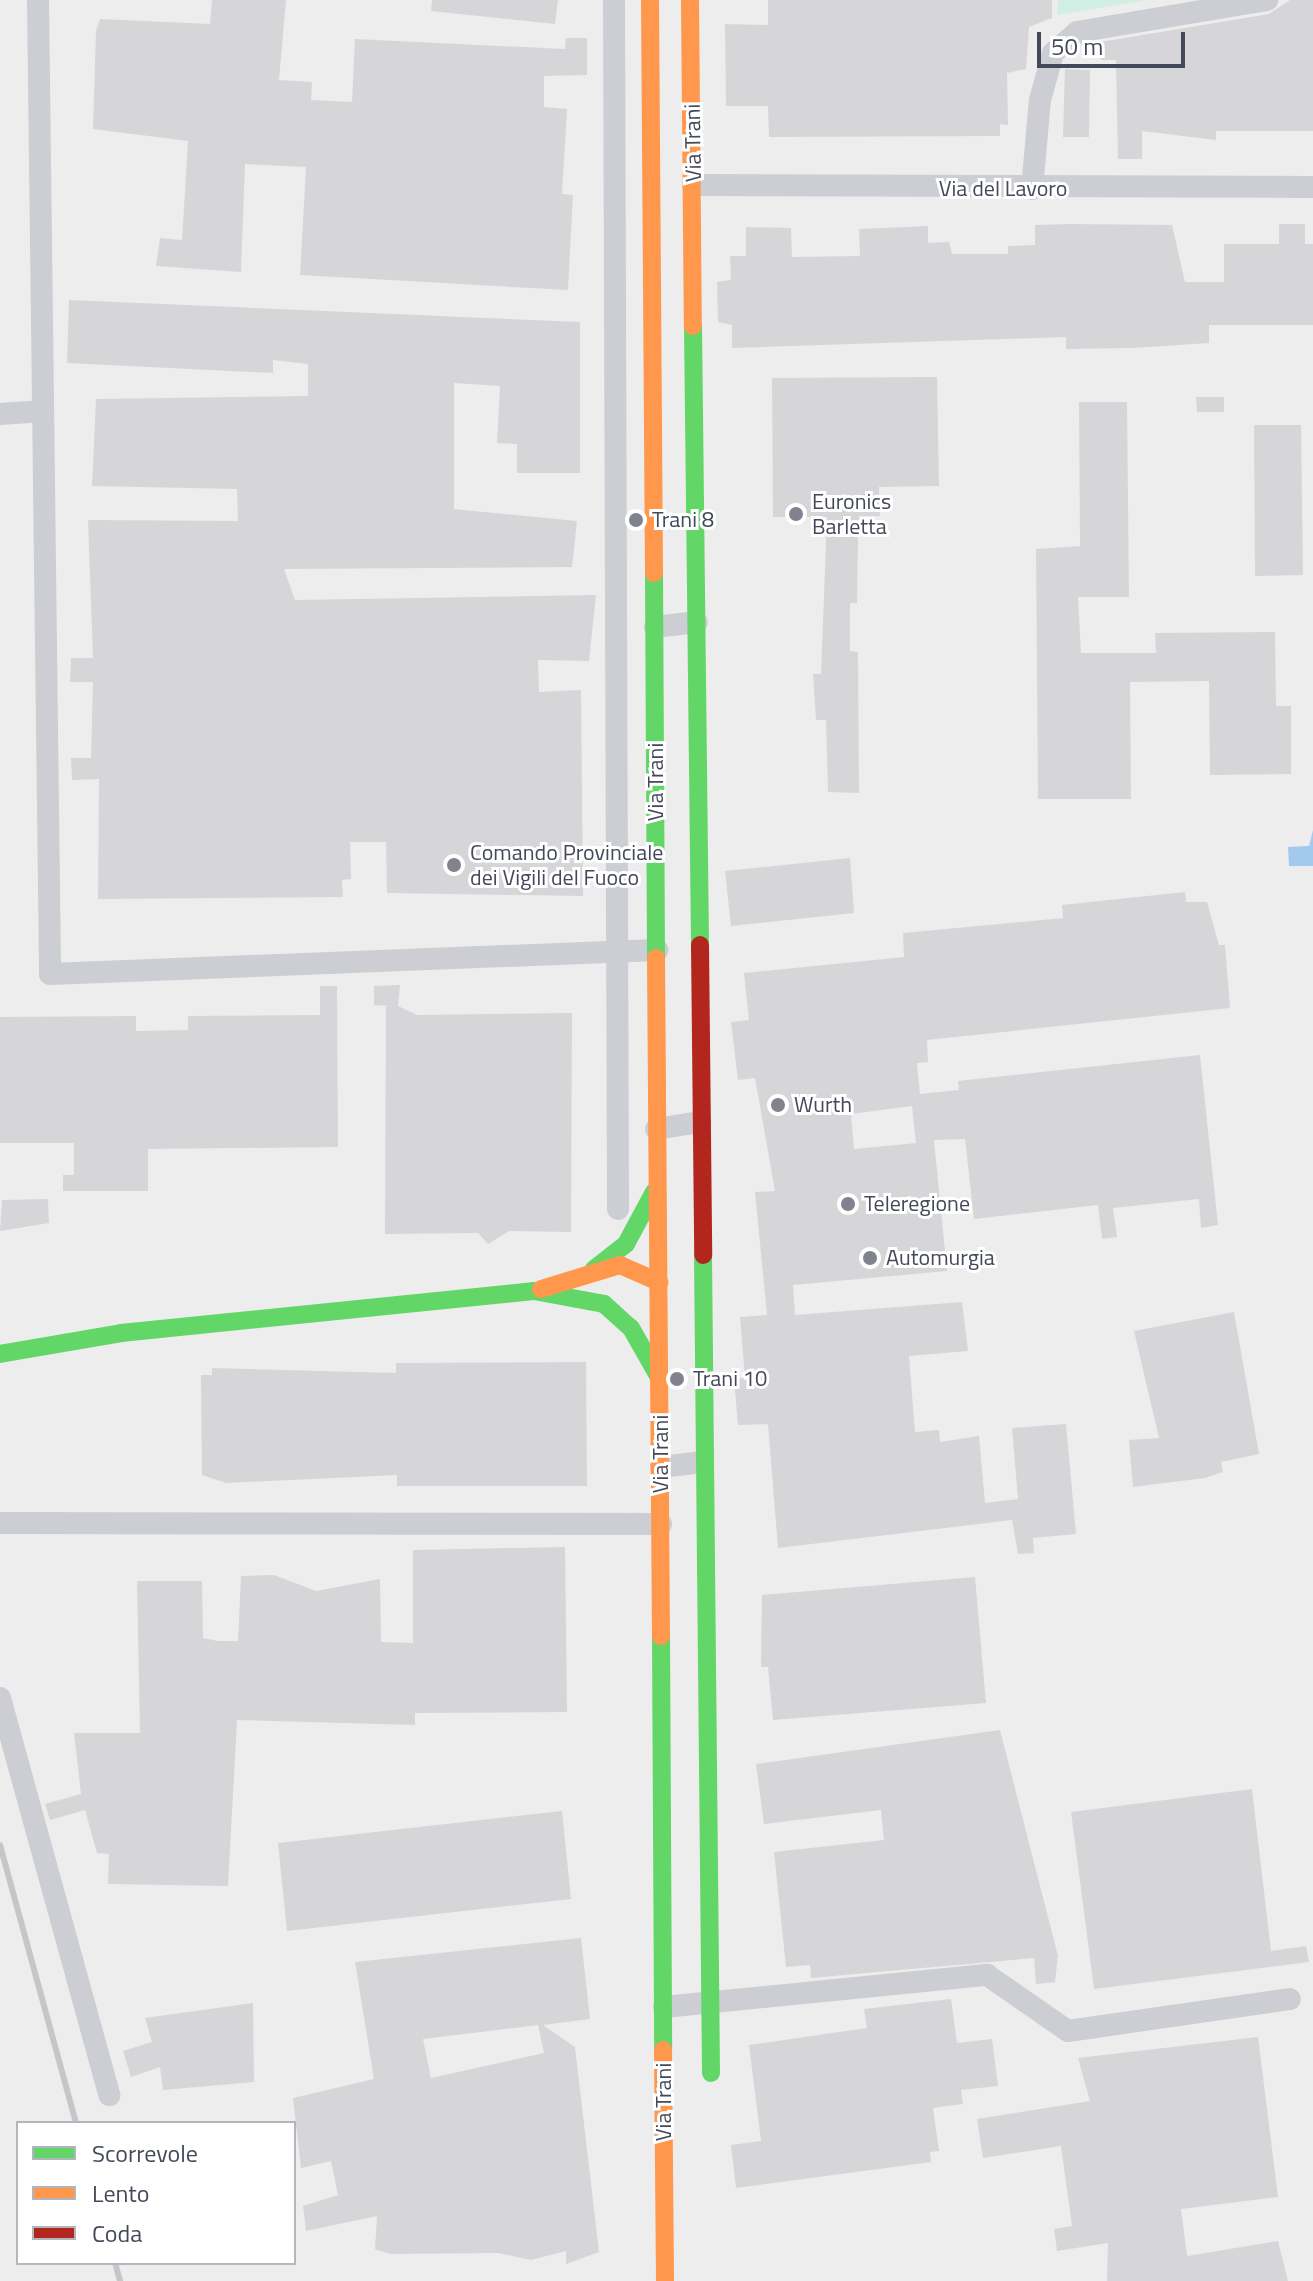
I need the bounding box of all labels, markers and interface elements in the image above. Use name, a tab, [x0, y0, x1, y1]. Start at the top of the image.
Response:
scale bar	[1041, 16, 1189, 66]
text: 50 m	[1051, 28, 1103, 64]
street label: Via Trani	[679, 104, 707, 182]
street label: Via del Lavoro	[939, 176, 1067, 202]
place label: Euronics Barletta	[812, 488, 891, 540]
marker: Euronics Barletta	[787, 505, 805, 523]
place label: Trani 8	[652, 507, 714, 533]
marker: Trani 8	[627, 511, 645, 529]
street label: Via Trani	[643, 743, 669, 821]
place label: Comando Provinciale dei Vigili del Fuoco	[470, 839, 663, 890]
marker: Comando Provinciale dei Vigili del Fuoco	[445, 856, 463, 874]
place label: Wurth	[794, 1092, 852, 1118]
marker: Wurth	[769, 1096, 787, 1114]
place label: Teleregione	[864, 1191, 970, 1217]
marker: Teleregione	[839, 1195, 857, 1213]
place label: Automurgia	[886, 1245, 995, 1271]
marker: Automurgia	[861, 1249, 879, 1267]
place label: Trani 10	[693, 1366, 767, 1392]
marker: Trani 10	[668, 1370, 686, 1388]
street label: Via Trani	[648, 1415, 674, 1493]
street label: Via Trani	[651, 2063, 677, 2141]
legend	[16, 2121, 296, 2265]
text: Scorrevole	[92, 2135, 198, 2171]
text: Lento	[92, 2175, 149, 2211]
text: Coda	[92, 2215, 142, 2251]

